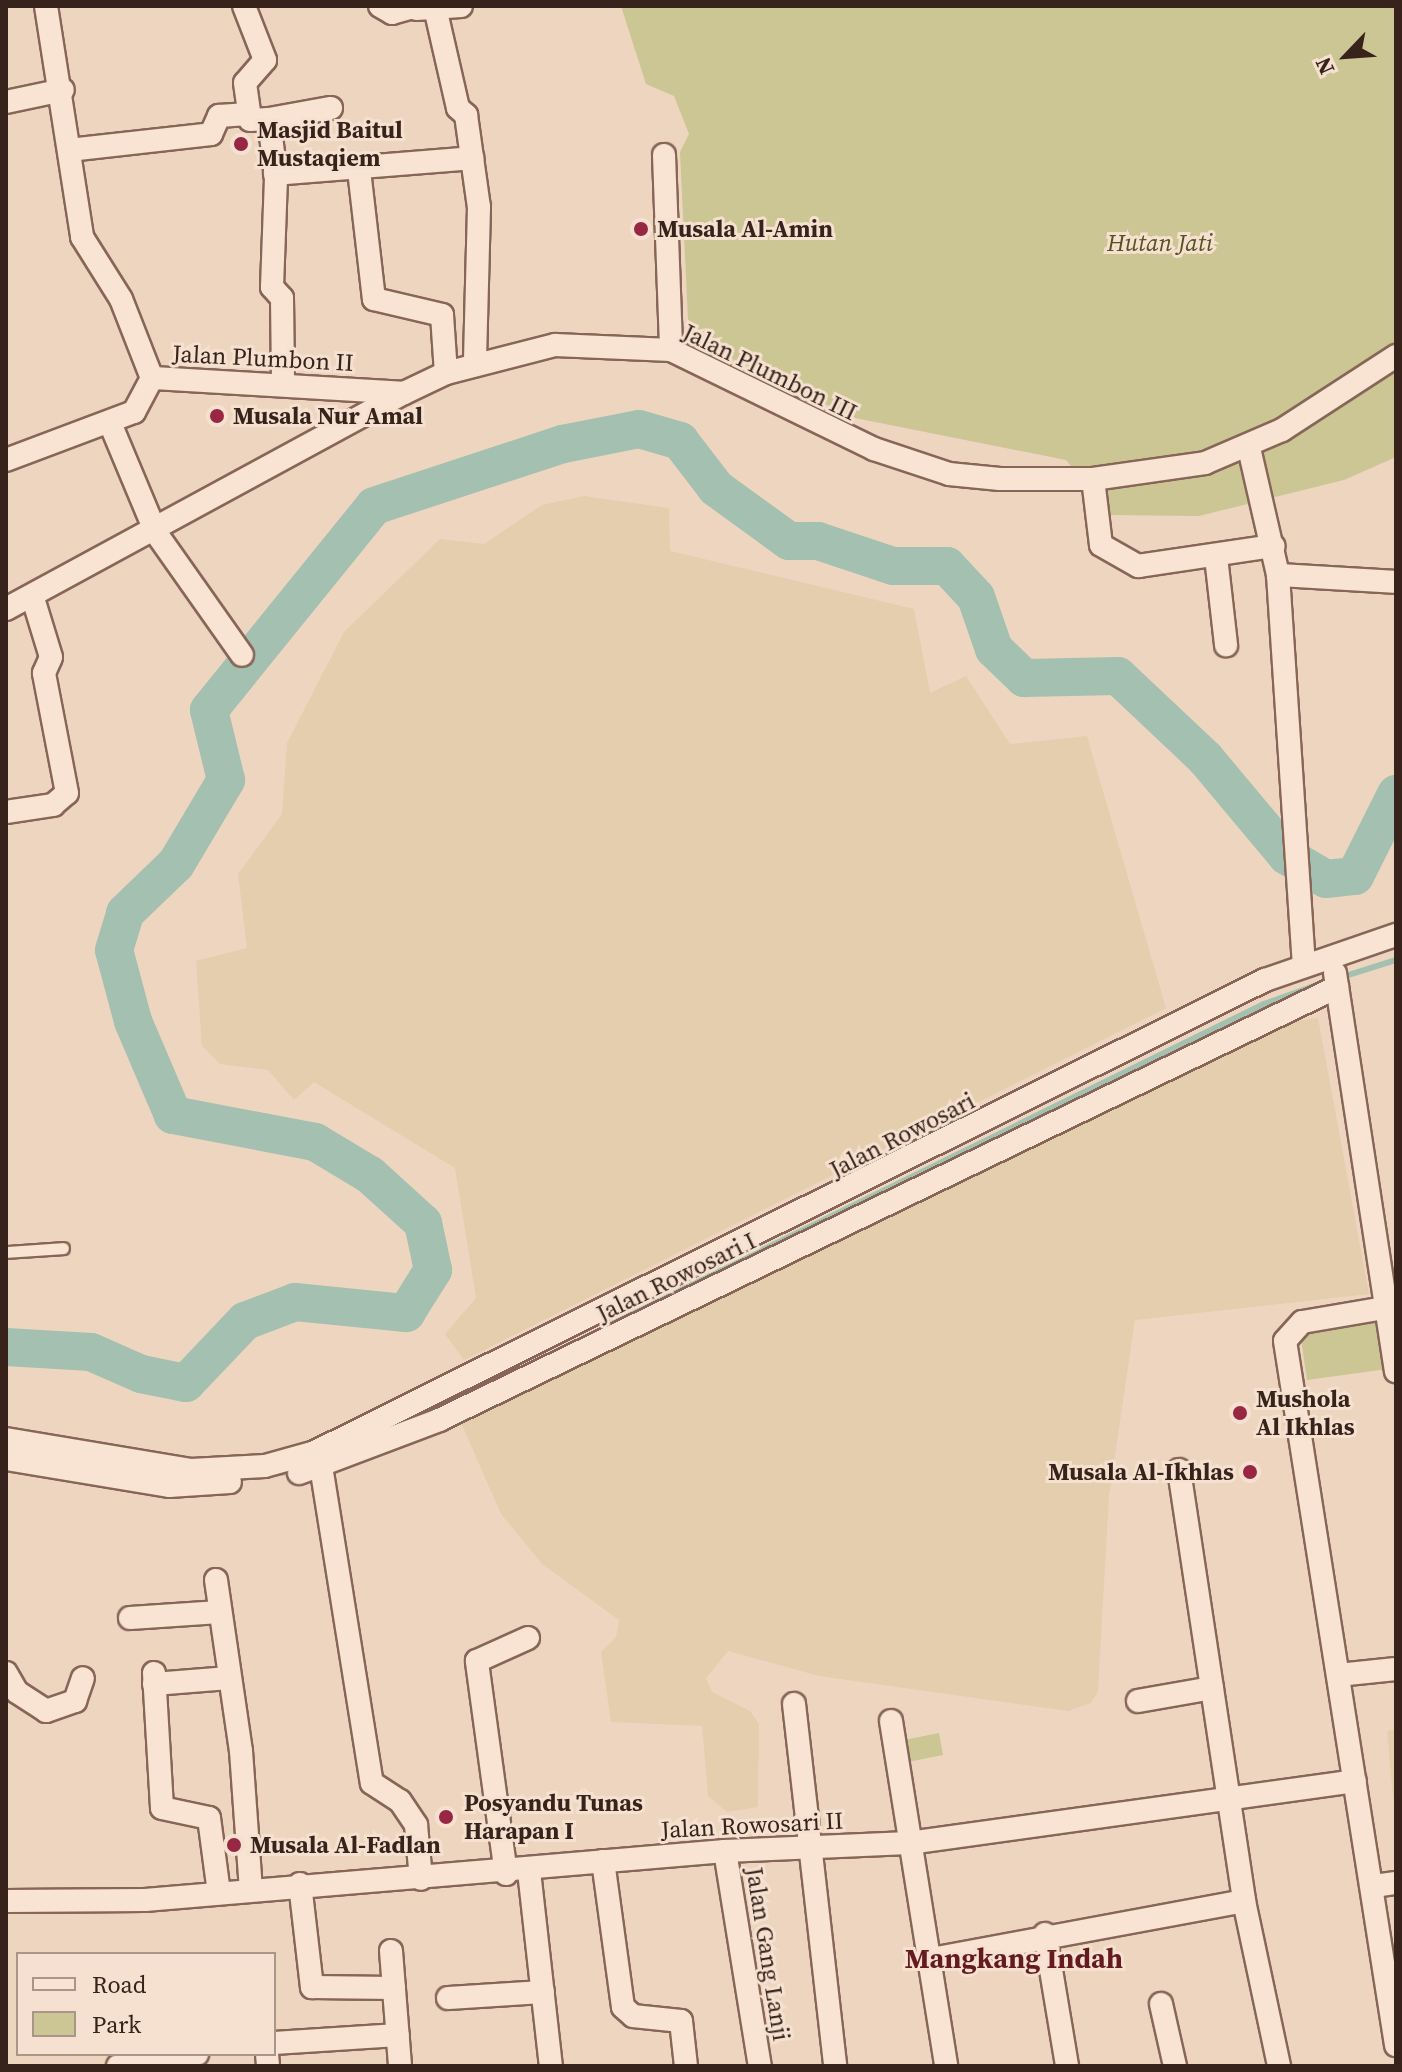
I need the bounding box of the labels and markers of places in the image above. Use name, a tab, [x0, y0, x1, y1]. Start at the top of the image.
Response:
place label: Masjid Baitul Mustaqiem	[257, 116, 403, 172]
marker: Masjid Baitul Mustaqiem	[232, 135, 250, 153]
place label: Musala Al-Amin	[657, 215, 833, 243]
marker: Musala Al-Amin	[632, 220, 650, 238]
place label: Musala Nur Amal	[233, 402, 423, 430]
marker: Musala Nur Amal	[208, 407, 226, 425]
place label: Mushola Al Ikhlas	[1256, 1385, 1355, 1441]
marker: Mushola Al Ikhlas	[1231, 1404, 1249, 1422]
place label: Musala Al-Ikhlas	[1048, 1458, 1234, 1486]
marker: Musala Al-Ikhlas	[1241, 1463, 1259, 1481]
place label: Posyandu Tunas Harapan I	[464, 1789, 643, 1845]
marker: Posyandu Tunas Harapan I	[435, 1806, 457, 1828]
place label: Musala Al-Fadlan	[250, 1831, 441, 1859]
marker: Musala Al-Fadlan	[225, 1836, 243, 1854]

